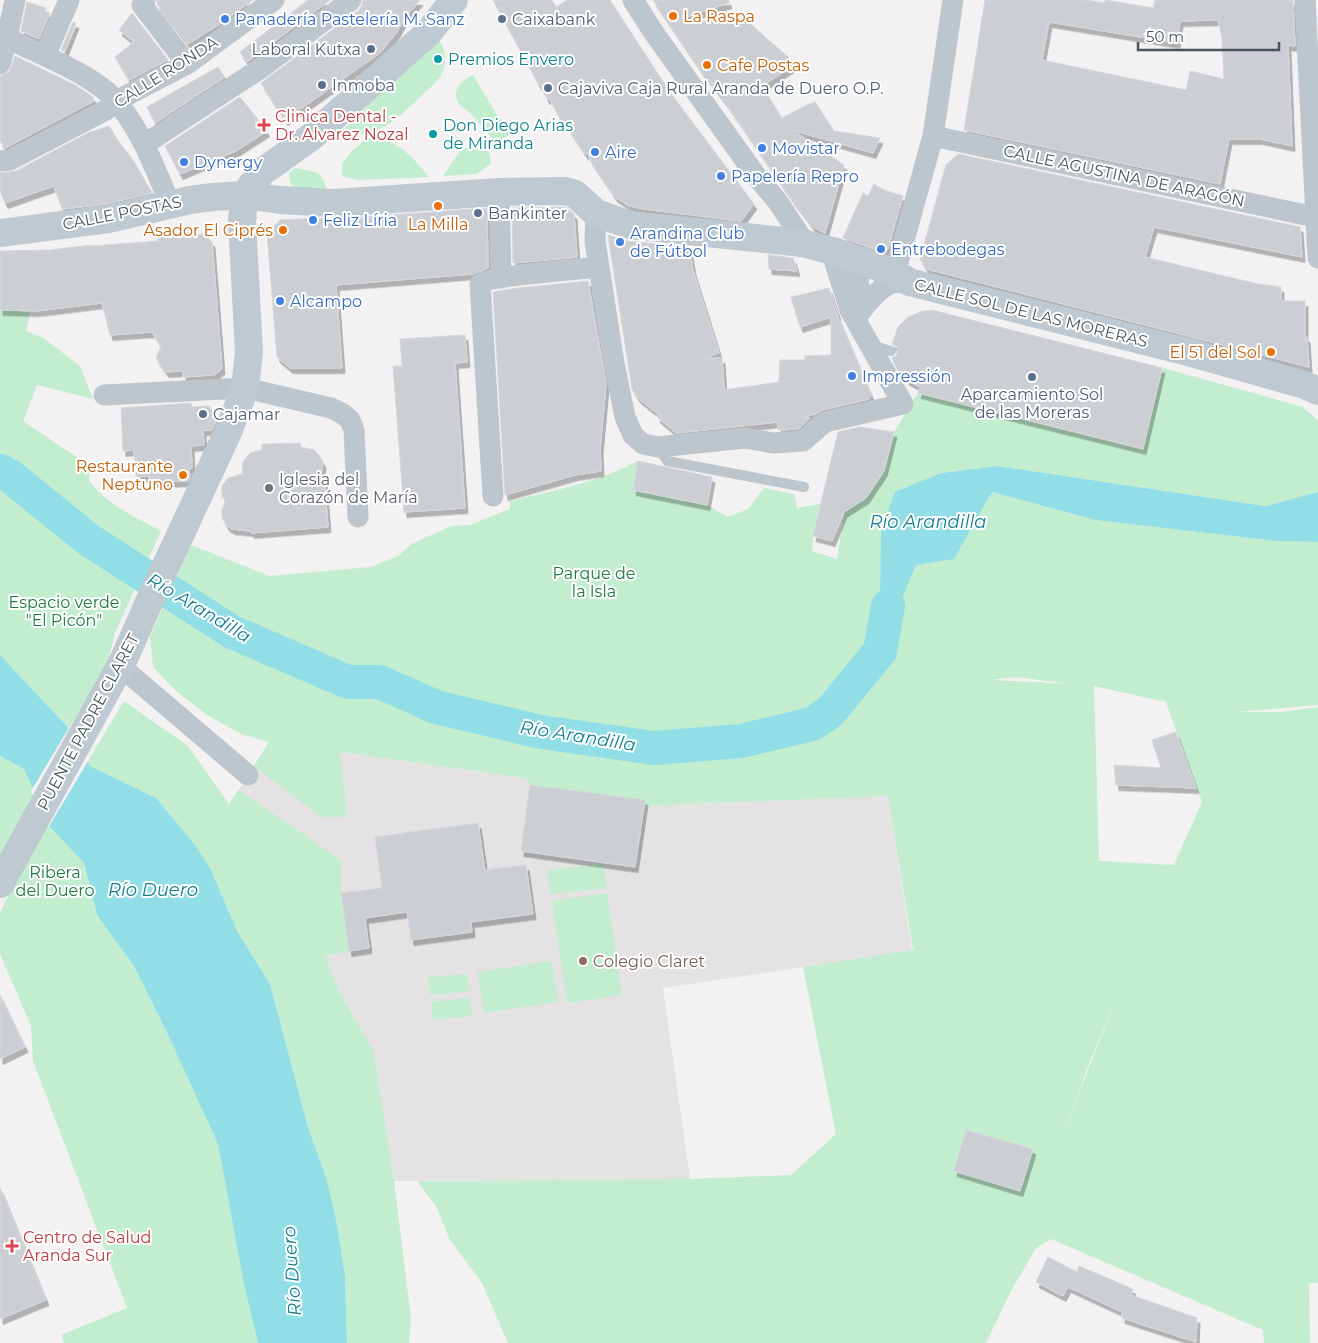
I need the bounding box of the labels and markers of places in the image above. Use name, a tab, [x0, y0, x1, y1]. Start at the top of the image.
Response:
place label: La Raspa	[683, 7, 755, 26]
place label: Panadería Pastelería M. Sanz	[235, 10, 464, 29]
place label: Caixabank	[512, 10, 596, 29]
marker: La Raspa	[667, 10, 679, 22]
marker: Panadería Pastelería M. Sanz	[219, 13, 231, 25]
marker: Caixabank	[496, 13, 508, 25]
place label: Laboral Kutxa	[251, 40, 361, 59]
marker: Laboral Kutxa	[365, 43, 377, 55]
place label: Premios Envero	[448, 50, 574, 69]
marker: Premios Envero	[432, 53, 444, 65]
place label: Cafe Postas	[717, 56, 810, 75]
marker: Cafe Postas	[701, 59, 713, 71]
place label: Inmoba	[332, 76, 395, 95]
marker: Inmoba	[316, 79, 328, 91]
place label: Cajaviva Caja Rural Aranda de Duero O.P.	[558, 79, 884, 98]
marker: Cajaviva Caja Rural Aranda de Duero O.P.	[542, 82, 554, 94]
place label: Clinica Dental - Dr. Alvarez Nozal	[275, 107, 409, 144]
place label: Don Diego Arias de Miranda	[443, 116, 573, 153]
marker: Clinica Dental - Dr. Alvarez Nozal	[257, 118, 271, 132]
marker: Don Diego Arias de Miranda	[427, 128, 439, 140]
place label: Movistar	[772, 139, 840, 158]
marker: Movistar	[756, 142, 768, 154]
place label: Aire	[605, 143, 637, 162]
marker: Aire	[589, 146, 601, 158]
place label: Dynergy	[194, 153, 262, 172]
marker: Dynergy	[178, 156, 190, 168]
place label: Papelería Repro	[731, 167, 859, 186]
marker: Papelería Repro	[715, 170, 727, 182]
marker: La Milla	[432, 200, 444, 212]
place label: Bankinter	[488, 204, 567, 223]
marker: Bankinter	[472, 207, 484, 219]
place label: Feliz Líria	[323, 211, 397, 230]
marker: Feliz Líria	[307, 214, 319, 226]
place label: La Milla	[408, 215, 468, 234]
place label: Asador El Ciprés	[143, 221, 273, 240]
marker: Asador El Ciprés	[277, 224, 289, 236]
place label: Arandina Club de Fútbol	[630, 224, 744, 261]
marker: Arandina Club de Fútbol	[614, 236, 626, 248]
place label: Entrebodegas	[891, 240, 1005, 259]
marker: Entrebodegas	[875, 243, 887, 255]
place label: Alcampo	[290, 292, 362, 311]
marker: Alcampo	[274, 295, 286, 307]
place label: El 51 del Sol	[1170, 343, 1261, 362]
marker: El 51 del Sol	[1265, 346, 1277, 358]
place label: Impressión	[862, 367, 951, 386]
marker: Impressión	[846, 370, 858, 382]
marker: Aparcamiento Sol de las Moreras	[1026, 371, 1038, 383]
place label: Aparcamiento Sol de las Moreras	[961, 385, 1103, 422]
place label: Cajamar	[213, 405, 280, 424]
marker: Cajamar	[197, 408, 209, 420]
place label: Restaurante Neptuno	[76, 457, 173, 494]
marker: Restaurante Neptuno	[177, 469, 189, 481]
place label: Iglesia del Corazón de María	[279, 470, 418, 507]
marker: Iglesia del Corazón de María	[263, 482, 275, 494]
place label: Colegio Claret	[593, 952, 705, 971]
marker: Colegio Claret	[577, 955, 589, 967]
place label: Centro de Salud Aranda Sur	[23, 1228, 151, 1265]
marker: Centro de Salud Aranda Sur	[5, 1239, 19, 1253]

